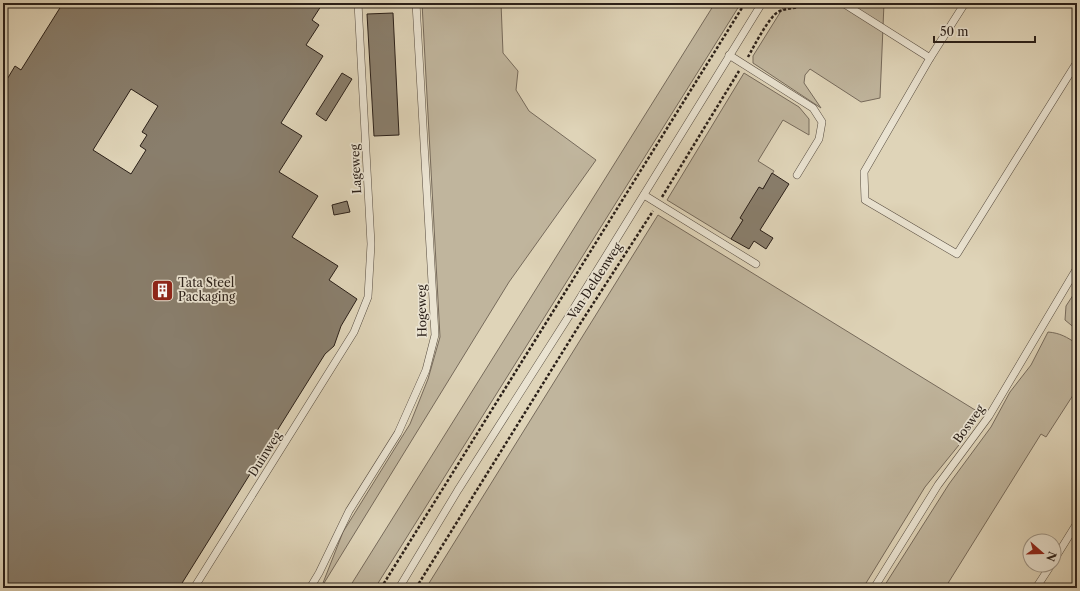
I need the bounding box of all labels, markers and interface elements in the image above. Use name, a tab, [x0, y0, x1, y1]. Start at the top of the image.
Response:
scale bar	[934, 18, 1035, 44]
text: 50 m	[940, 24, 969, 39]
street label: Lageweg	[347, 143, 364, 194]
street label: Van Deldenweg	[564, 239, 625, 323]
place label: Tata Steel Packaging	[178, 275, 236, 304]
building icon: Tata Steel Packaging	[150, 277, 176, 303]
street label: Hogeweg	[414, 284, 429, 338]
street label: Bosweg	[950, 401, 988, 446]
street label: Duinweg	[245, 428, 285, 479]
north arrow	[1022, 533, 1062, 573]
text: N	[1043, 550, 1060, 564]

